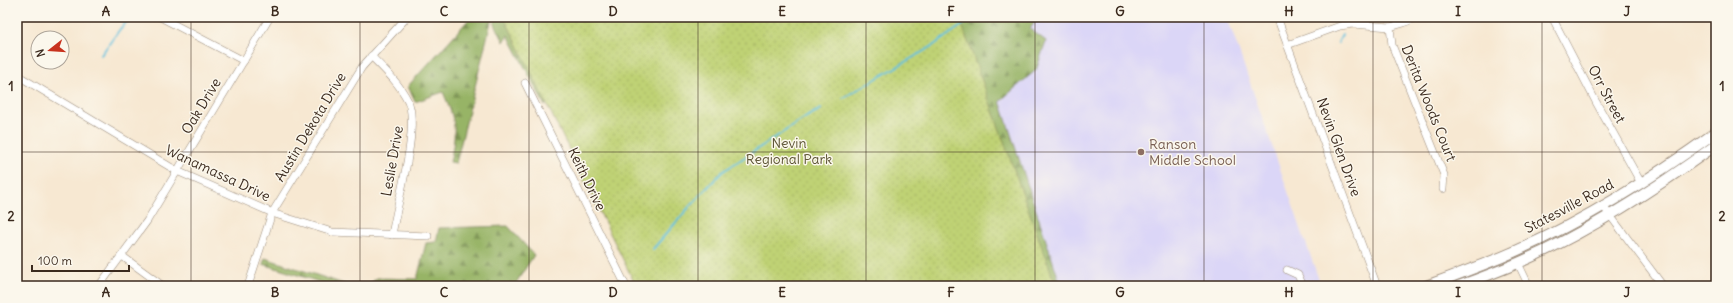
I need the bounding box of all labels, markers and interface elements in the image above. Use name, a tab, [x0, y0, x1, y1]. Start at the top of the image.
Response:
text: A	[102, 3, 111, 20]
text: B	[271, 3, 280, 20]
text: C	[440, 3, 449, 20]
text: D	[608, 3, 618, 20]
text: E	[778, 3, 786, 20]
text: F	[947, 3, 955, 20]
text: G	[1115, 3, 1125, 20]
text: H	[1284, 3, 1294, 20]
text: I	[1455, 3, 1461, 20]
text: J	[1624, 3, 1631, 20]
north arrow	[30, 30, 70, 70]
street label: Derita Woods Court	[1397, 42, 1461, 164]
text: N	[33, 47, 48, 59]
street label: Orr Street	[1584, 62, 1630, 126]
street label: Austin Dekota Drive	[270, 69, 350, 185]
street label: Oak Drive	[177, 75, 225, 137]
text: 1	[8, 78, 14, 95]
text: 1	[1719, 78, 1725, 95]
street label: Nevin Glen Drive	[1313, 95, 1365, 199]
street label: Leslie Drive	[377, 124, 407, 198]
park label: Nevin Regional Park	[746, 134, 832, 168]
place label: Ranson Middle School	[1149, 135, 1236, 169]
street label: Wanamassa Drive	[163, 141, 273, 205]
street label: Keith Drive	[564, 144, 610, 214]
marker: Ranson Middle School	[1136, 147, 1146, 157]
street label: Statesville Road	[1521, 175, 1617, 237]
text: 2	[7, 208, 15, 225]
text: 2	[1718, 208, 1726, 225]
scale bar	[32, 247, 129, 273]
text: 100 m	[38, 253, 72, 268]
text: A	[102, 284, 111, 301]
text: B	[271, 284, 280, 301]
text: C	[440, 284, 449, 301]
text: D	[608, 284, 618, 301]
text: E	[778, 284, 786, 301]
text: F	[947, 284, 955, 301]
text: G	[1115, 284, 1125, 301]
text: H	[1284, 284, 1294, 301]
text: I	[1455, 284, 1461, 301]
text: J	[1624, 284, 1631, 301]

